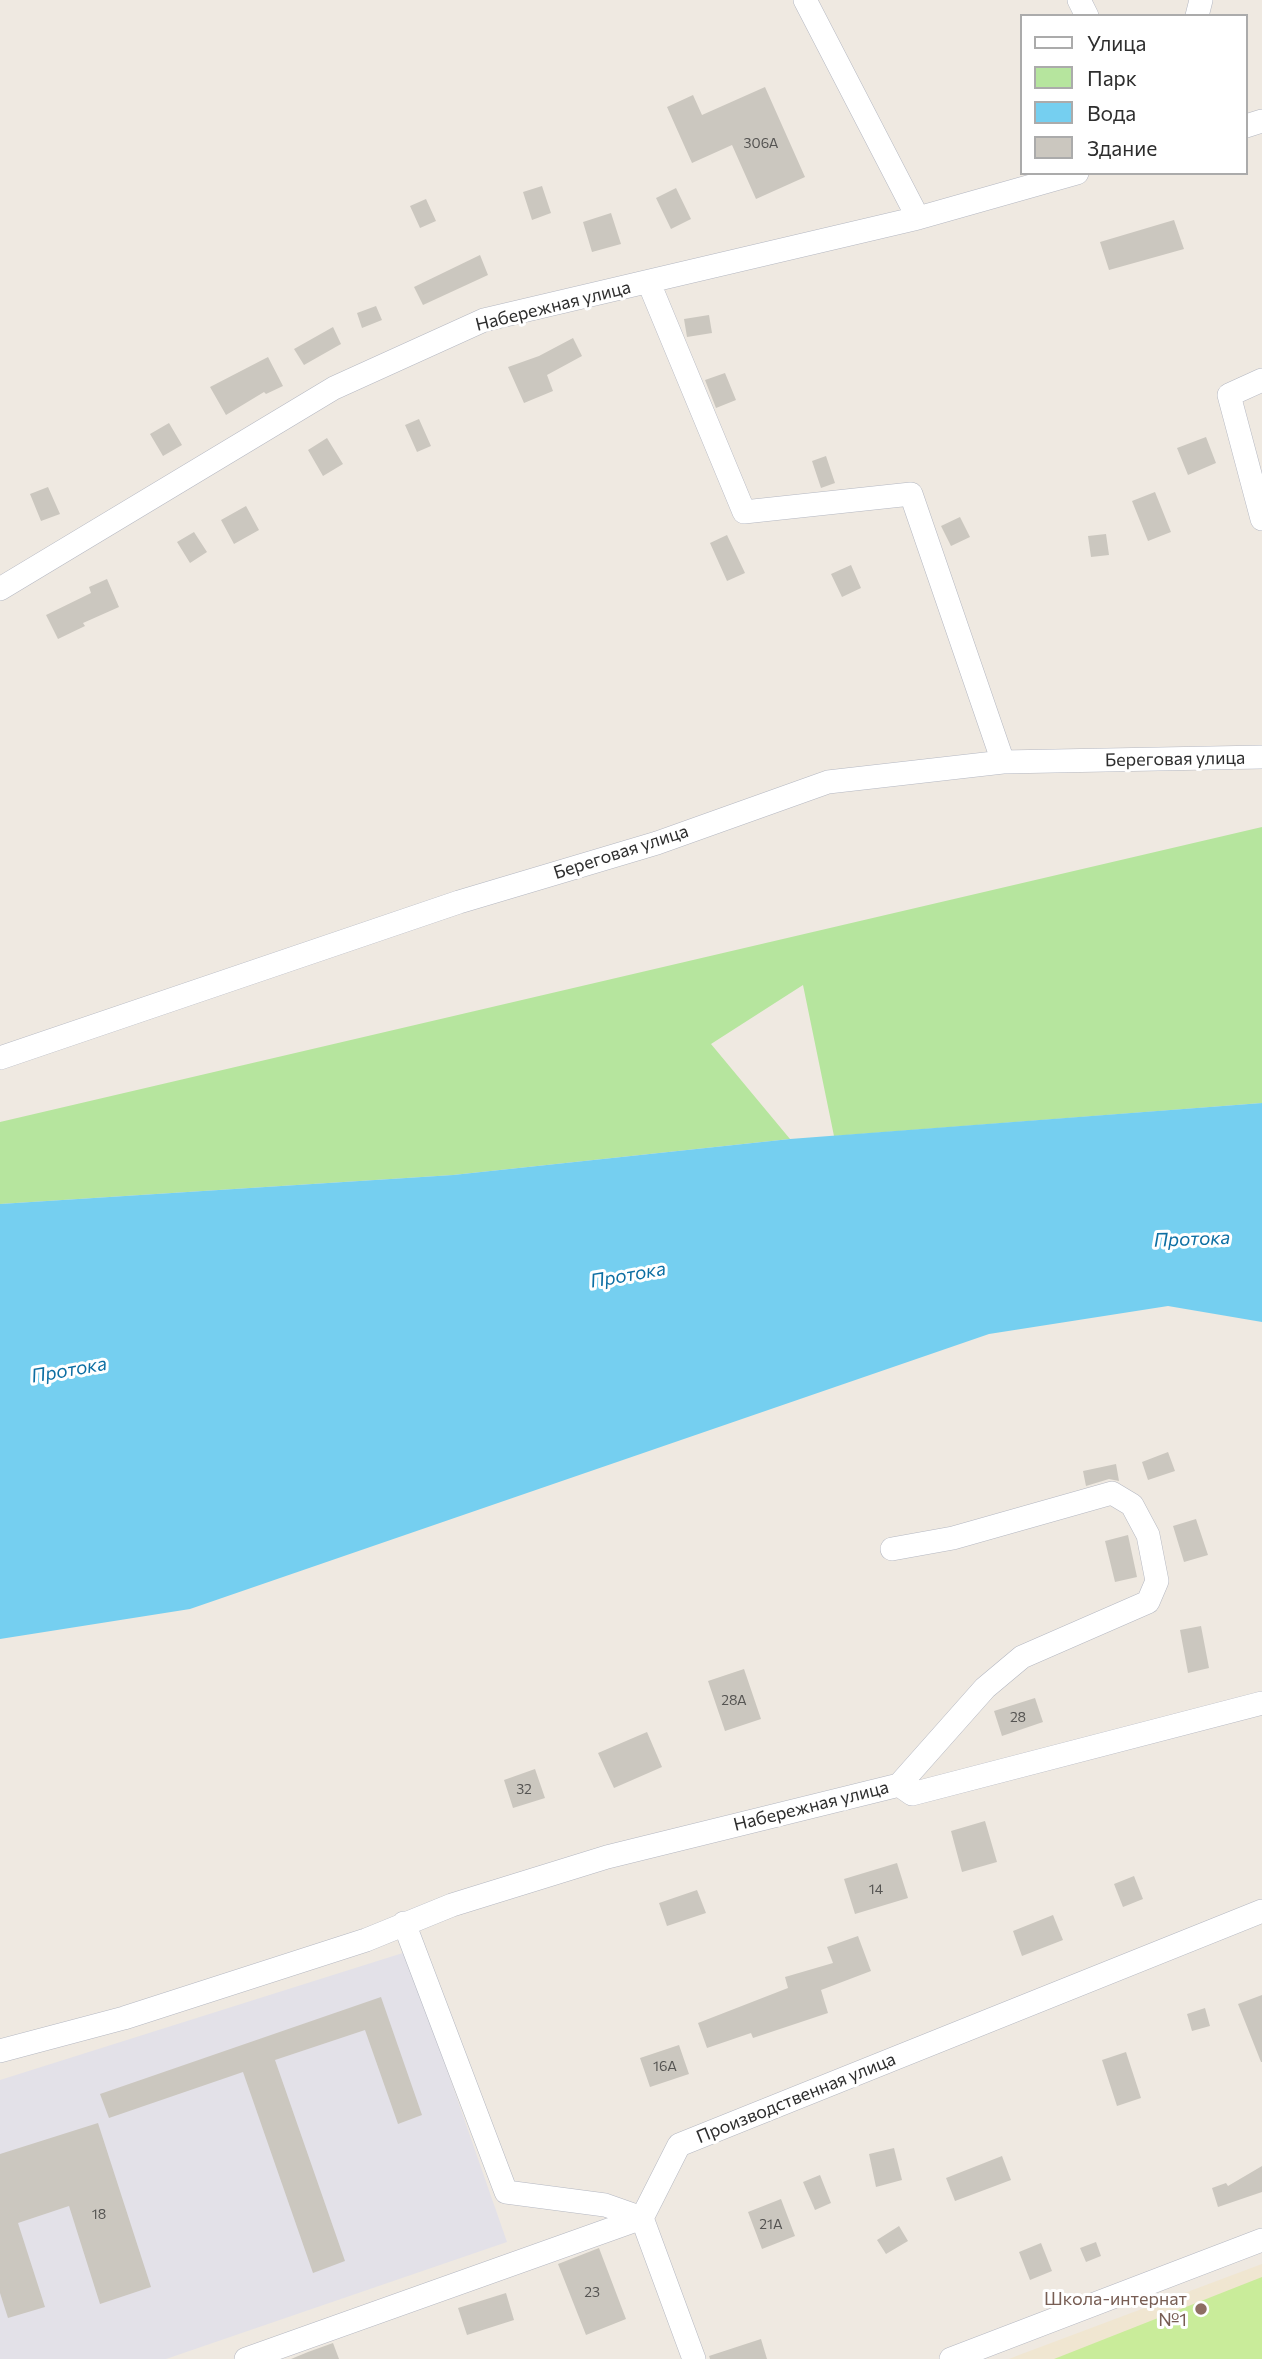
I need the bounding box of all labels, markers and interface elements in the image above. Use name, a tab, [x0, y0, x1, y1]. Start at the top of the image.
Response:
legend	[1020, 14, 1248, 175]
text: Улица	[1087, 30, 1146, 55]
text: Парк	[1087, 65, 1137, 90]
text: Вода	[1087, 100, 1136, 125]
house number: 306А	[744, 135, 778, 151]
text: Здание	[1087, 135, 1157, 160]
street label: Набережная улица	[473, 276, 633, 336]
street label: Береговая улица	[1105, 747, 1245, 771]
street label: Береговая улица	[551, 820, 691, 884]
water label: Протока	[1153, 1226, 1231, 1252]
water label: Протока	[588, 1257, 668, 1293]
water label: Протока	[29, 1352, 109, 1388]
house number: 28А	[721, 1692, 747, 1708]
house number: 28	[1010, 1709, 1026, 1725]
street label: Набережная улица	[731, 1776, 891, 1836]
house number: 32	[516, 1781, 532, 1797]
house number: 14	[869, 1881, 883, 1897]
street label: Производственная улица	[693, 2048, 899, 2148]
house number: 16А	[653, 2058, 677, 2074]
house number: 18	[92, 2206, 106, 2222]
house number: 21А	[759, 2216, 783, 2232]
house number: 23	[584, 2284, 600, 2300]
place label: Школа-интернат №1	[1044, 2288, 1187, 2330]
marker: Школа-интернат №1	[1193, 2301, 1209, 2317]

